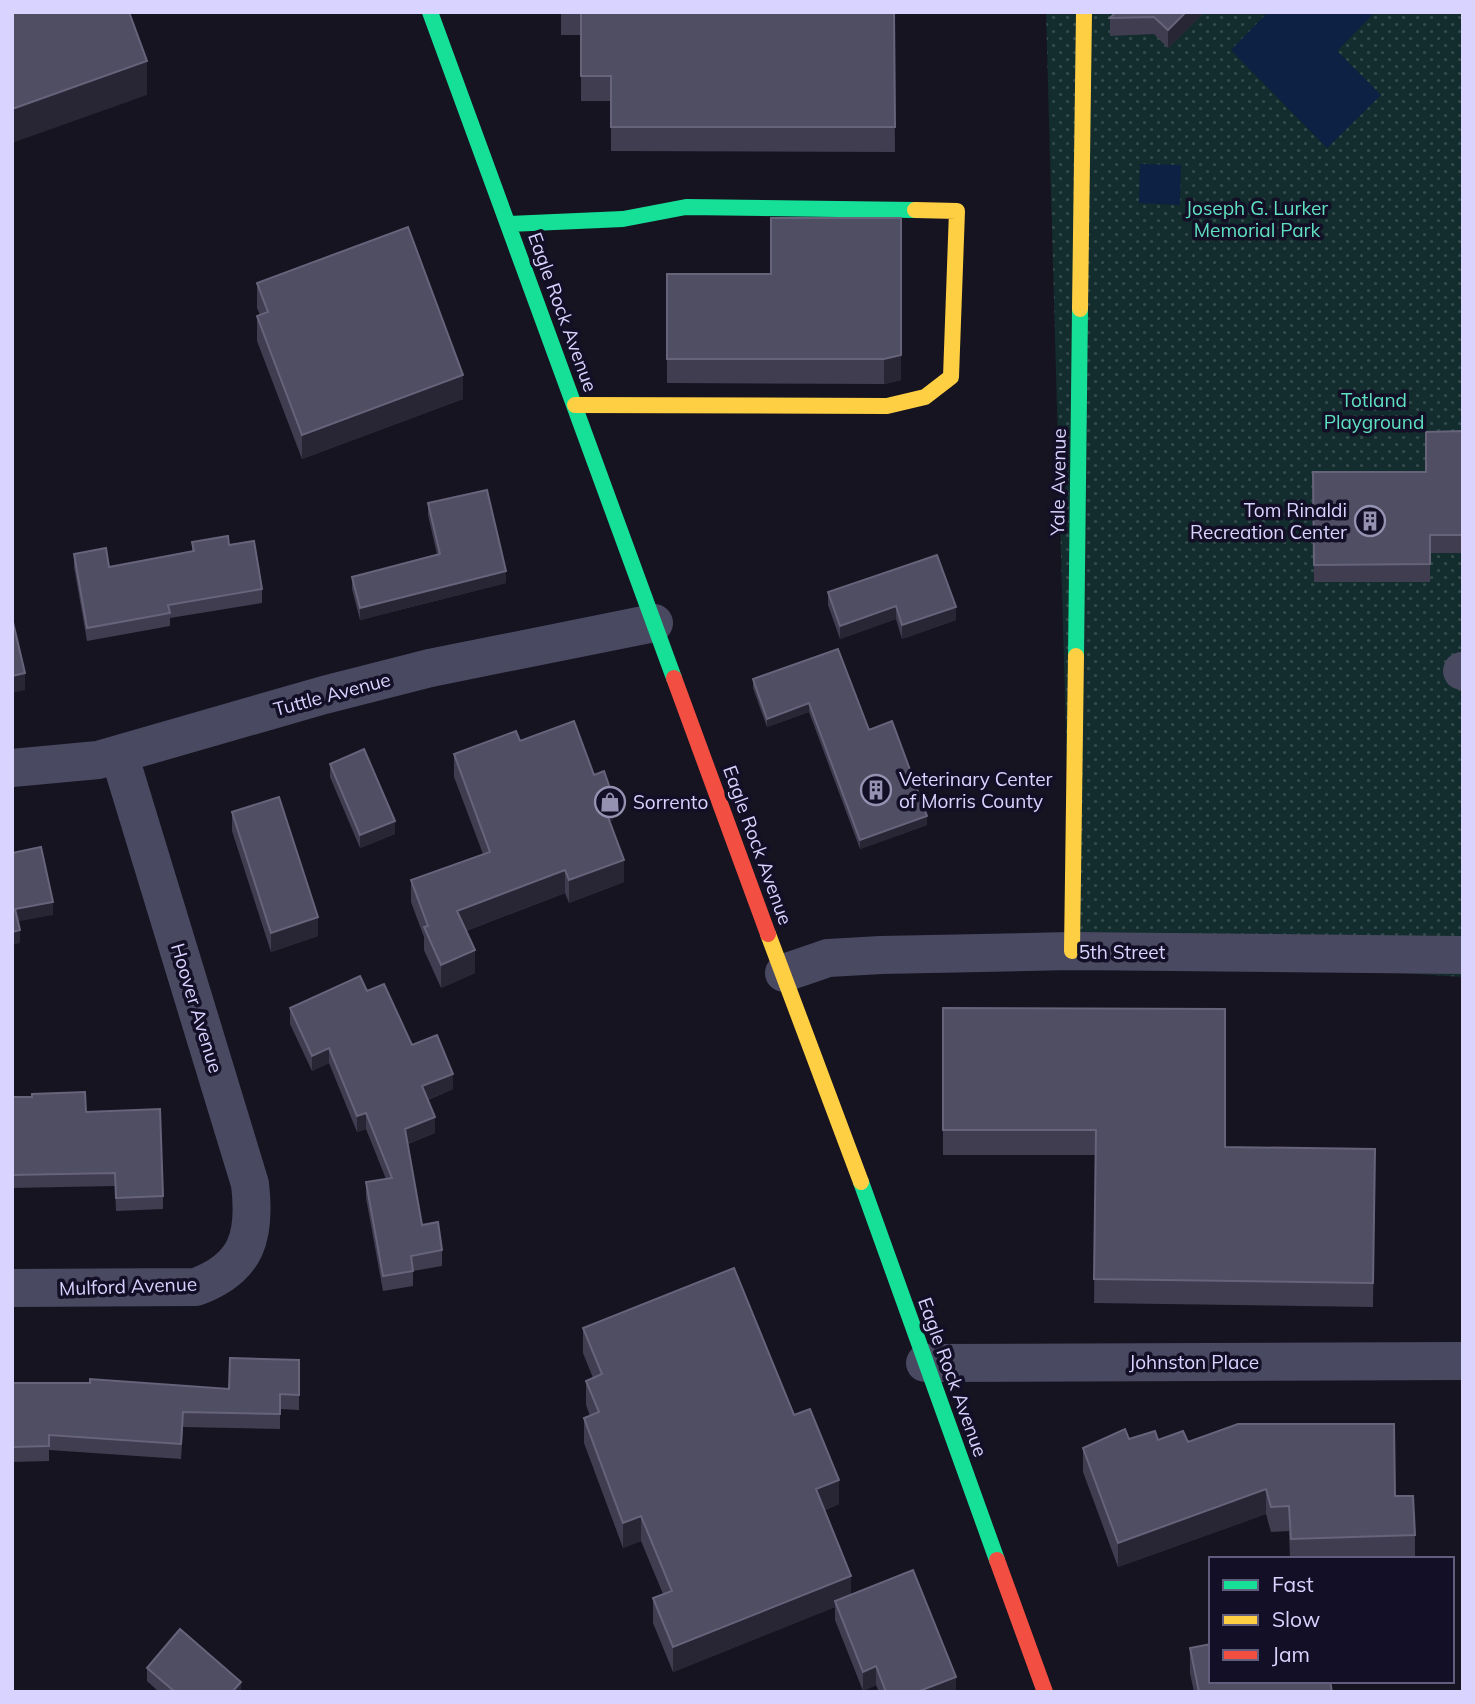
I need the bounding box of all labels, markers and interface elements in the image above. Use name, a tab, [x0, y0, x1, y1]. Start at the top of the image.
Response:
park label: Joseph G. Lurker Memorial Park	[1186, 196, 1328, 242]
street label: Eagle Rock Avenue	[523, 229, 603, 395]
park label: Totland Playground	[1324, 388, 1424, 434]
street label: Yale Avenue	[1045, 428, 1071, 537]
place label: Tom Rinaldi Recreation Center	[1190, 498, 1347, 544]
building icon: Tom Rinaldi Recreation Center	[1353, 504, 1387, 538]
street label: Tuttle Avenue	[271, 667, 393, 721]
street label: Eagle Rock Avenue	[718, 762, 798, 928]
place label: Veterinary Center of Morris County	[899, 767, 1053, 813]
building icon: Veterinary Center of Morris County	[859, 773, 893, 807]
shop icon: Sorrento	[593, 785, 627, 819]
place label: Sorrento	[633, 790, 708, 814]
street label: Hoover Avenue	[166, 940, 228, 1076]
street label: 5th Street	[1079, 940, 1166, 964]
street label: Mulford Avenue	[59, 1272, 197, 1300]
street label: Eagle Rock Avenue	[913, 1294, 993, 1460]
street label: Johnston Place	[1129, 1350, 1259, 1374]
legend	[1209, 1557, 1454, 1683]
text: Fast	[1272, 1571, 1314, 1597]
text: Slow	[1272, 1606, 1320, 1632]
text: Jam	[1272, 1641, 1310, 1667]

